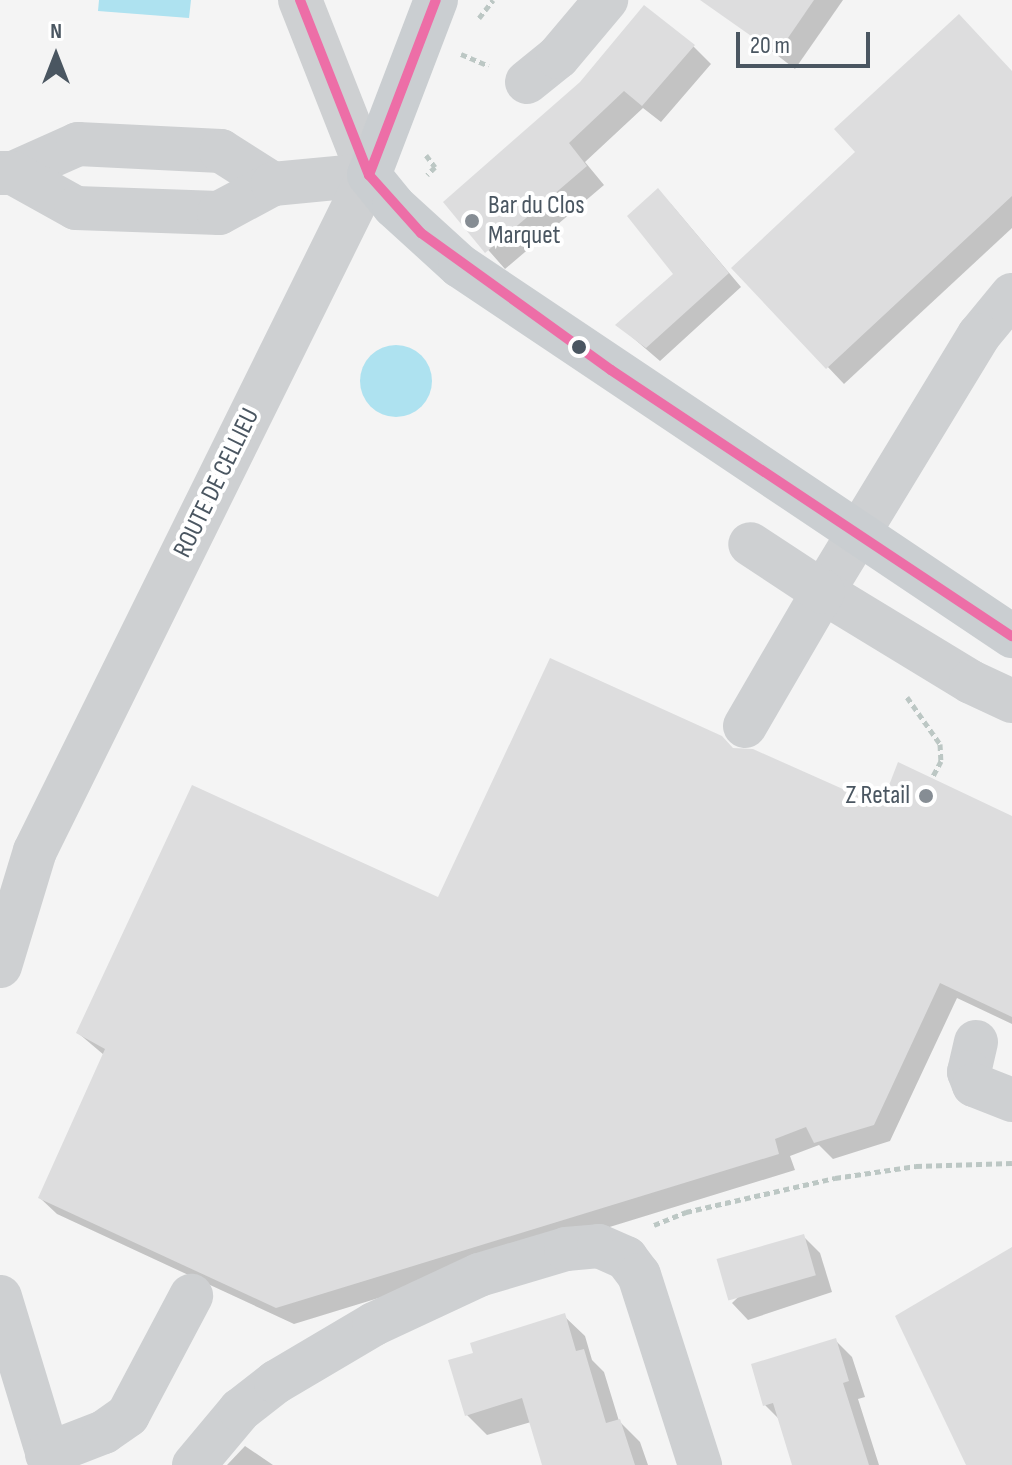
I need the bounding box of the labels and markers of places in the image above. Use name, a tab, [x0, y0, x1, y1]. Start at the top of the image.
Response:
place label: Bar du Clos Marquet	[488, 190, 585, 252]
marker: Bar du Clos Marquet	[463, 212, 481, 230]
unlabelled marker	[571, 339, 587, 355]
place label: Z Retail	[846, 780, 910, 812]
marker: Z Retail	[917, 787, 935, 805]

